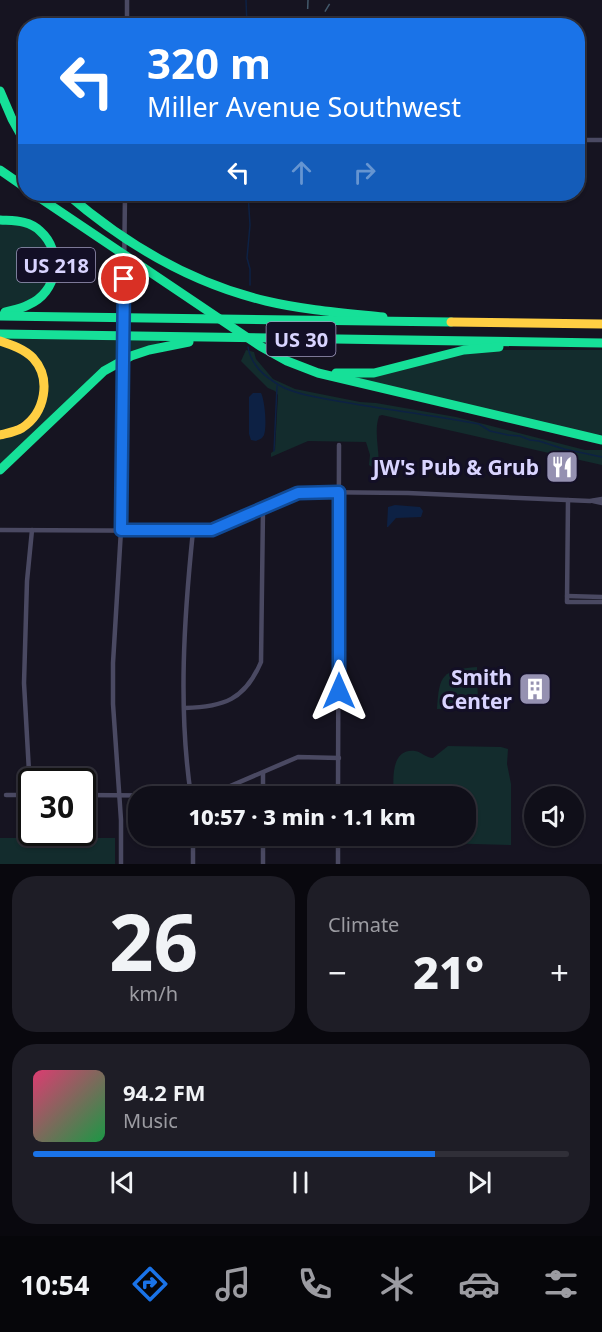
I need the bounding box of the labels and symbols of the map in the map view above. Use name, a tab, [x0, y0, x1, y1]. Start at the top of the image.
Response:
road number: US 218	[17, 248, 95, 282]
pin	[98, 253, 149, 304]
road number: US 30	[266, 322, 336, 356]
restaurant icon: JW's Pub & Grub	[544, 449, 580, 485]
place label: JW's Pub & Grub	[371, 453, 539, 481]
position arrow	[307, 659, 371, 723]
place label: Smith Center	[441, 663, 513, 715]
building icon: Smith Center	[517, 671, 553, 707]
speed limit sign: 30	[18, 768, 96, 846]

